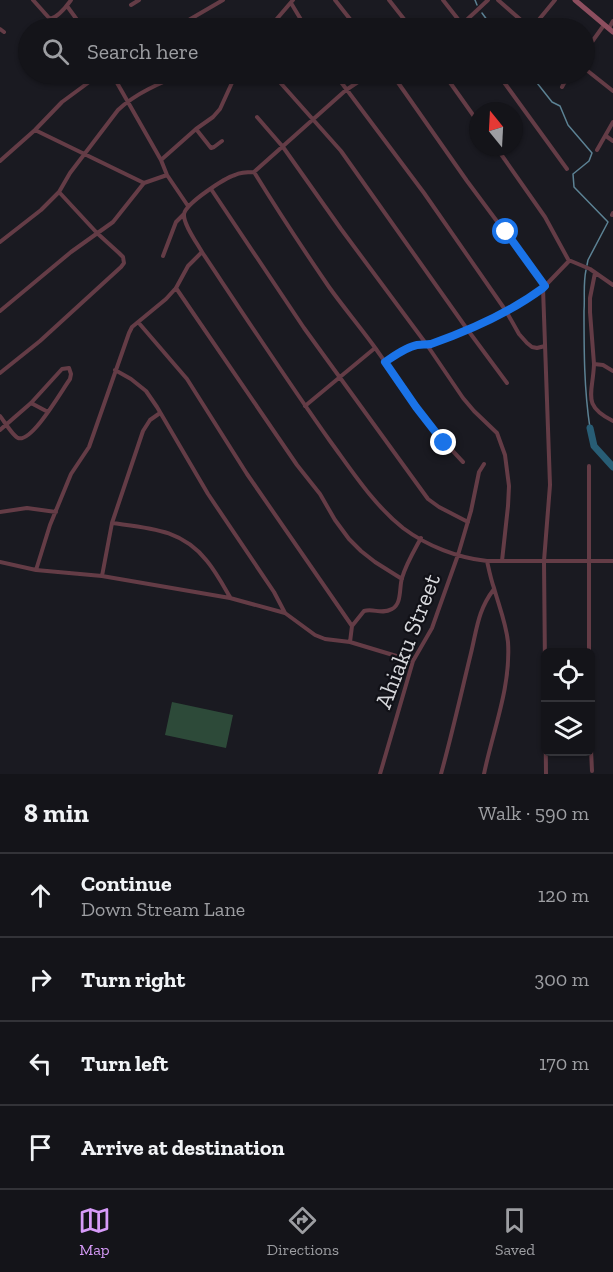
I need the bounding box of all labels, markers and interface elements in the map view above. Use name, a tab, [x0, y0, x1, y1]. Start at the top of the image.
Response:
search box	[18, 18, 595, 84]
icon: search	[39, 35, 72, 68]
text: Search here	[87, 38, 198, 65]
north arrow	[469, 102, 523, 156]
route start	[492, 218, 518, 244]
route end	[430, 429, 456, 455]
street label: Ahiaku Street	[368, 569, 446, 712]
map controls	[541, 648, 595, 756]
button: locate	[541, 648, 595, 702]
button: layers	[541, 702, 595, 756]
text: 8 min	[24, 797, 89, 829]
text: Walk · 590 m	[478, 801, 589, 825]
text: Continue	[81, 870, 172, 897]
icon: ahead	[24, 879, 57, 912]
text: 120 m	[538, 883, 589, 907]
text: Down Stream Lane	[81, 897, 245, 921]
icon: right	[24, 963, 57, 996]
text: Turn right	[81, 966, 185, 993]
text: 300 m	[534, 967, 589, 991]
icon: left	[24, 1047, 57, 1080]
text: Turn left	[81, 1050, 168, 1077]
text: 170 m	[539, 1051, 589, 1075]
icon: arrive	[24, 1131, 57, 1164]
text: Arrive at destination	[81, 1134, 284, 1161]
tab: Map	[78, 1204, 111, 1259]
tab: Directions	[267, 1204, 339, 1259]
tab: Saved	[495, 1204, 535, 1259]

